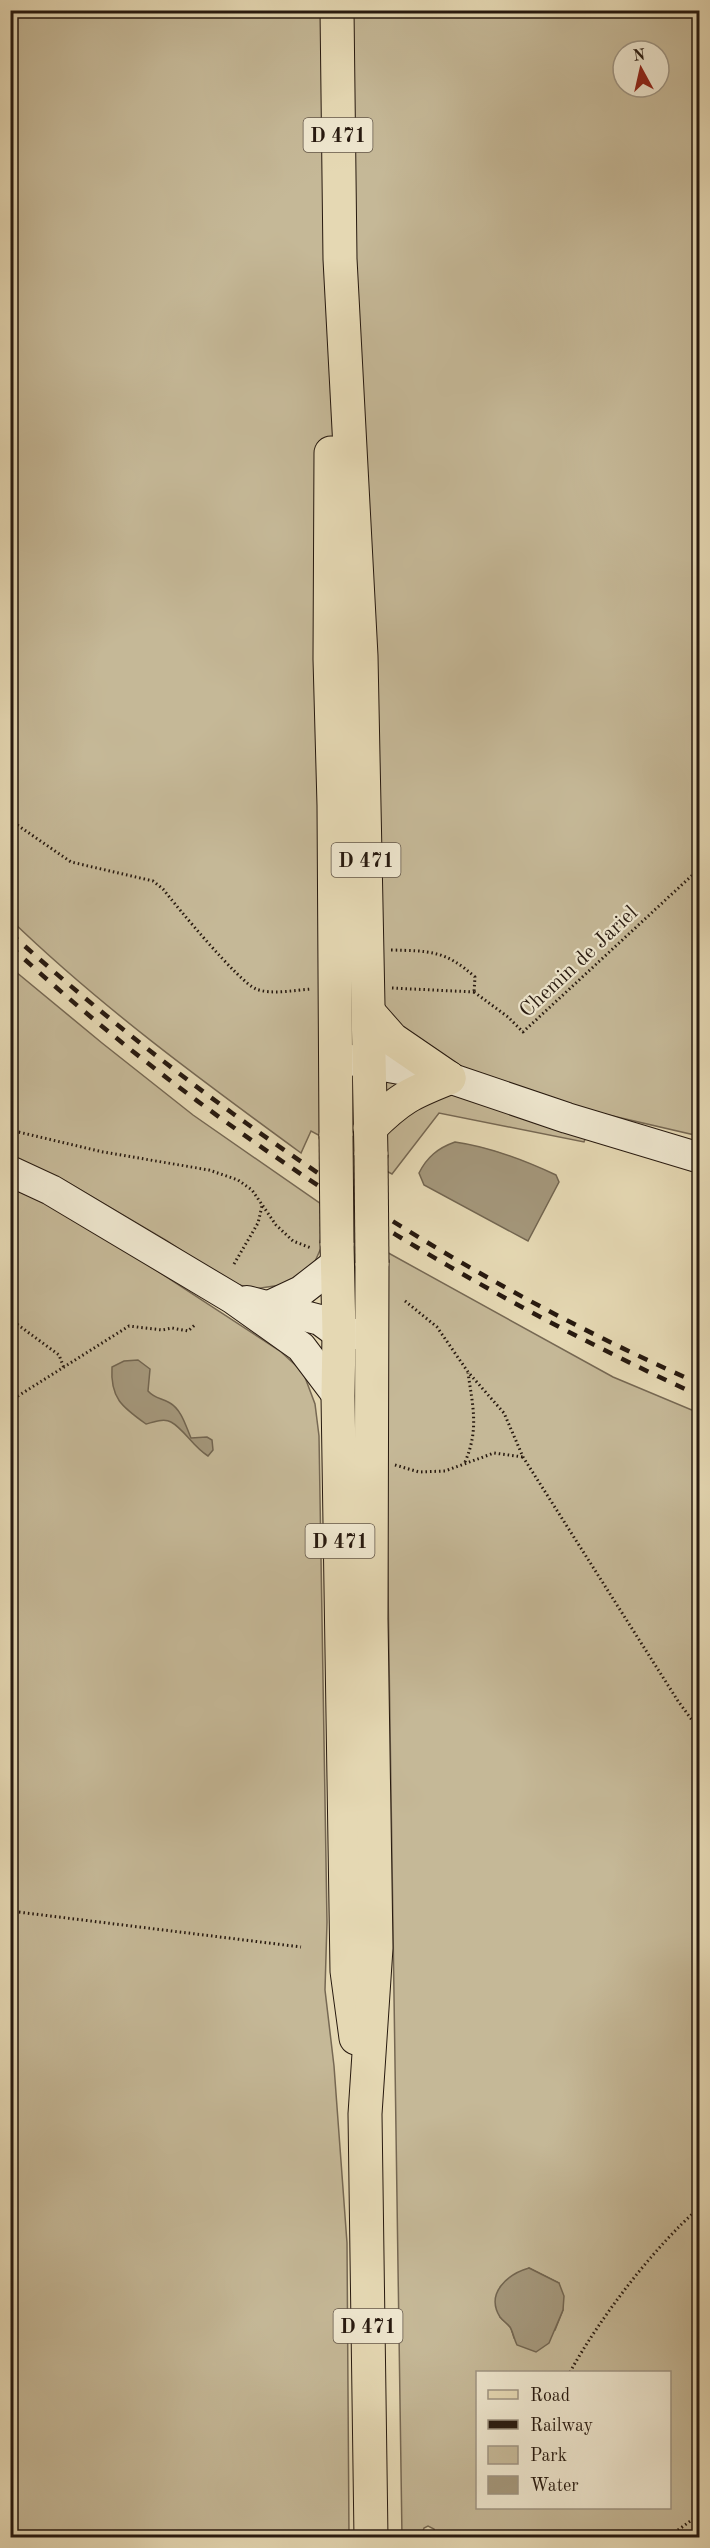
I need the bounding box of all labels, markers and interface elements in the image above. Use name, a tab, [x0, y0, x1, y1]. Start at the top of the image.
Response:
north arrow	[611, 39, 671, 99]
text: N	[632, 47, 647, 65]
road number: D 471	[304, 118, 372, 152]
road number: D 471	[332, 843, 400, 877]
street label: Chemin de Jariel	[516, 902, 642, 1022]
road number: D 471	[306, 1524, 374, 1558]
road number: D 471	[334, 2309, 403, 2343]
legend	[476, 2371, 671, 2509]
text: Road	[530, 2387, 570, 2405]
text: Railway	[530, 2417, 593, 2435]
text: Park	[530, 2447, 567, 2465]
text: Water	[530, 2477, 579, 2495]

